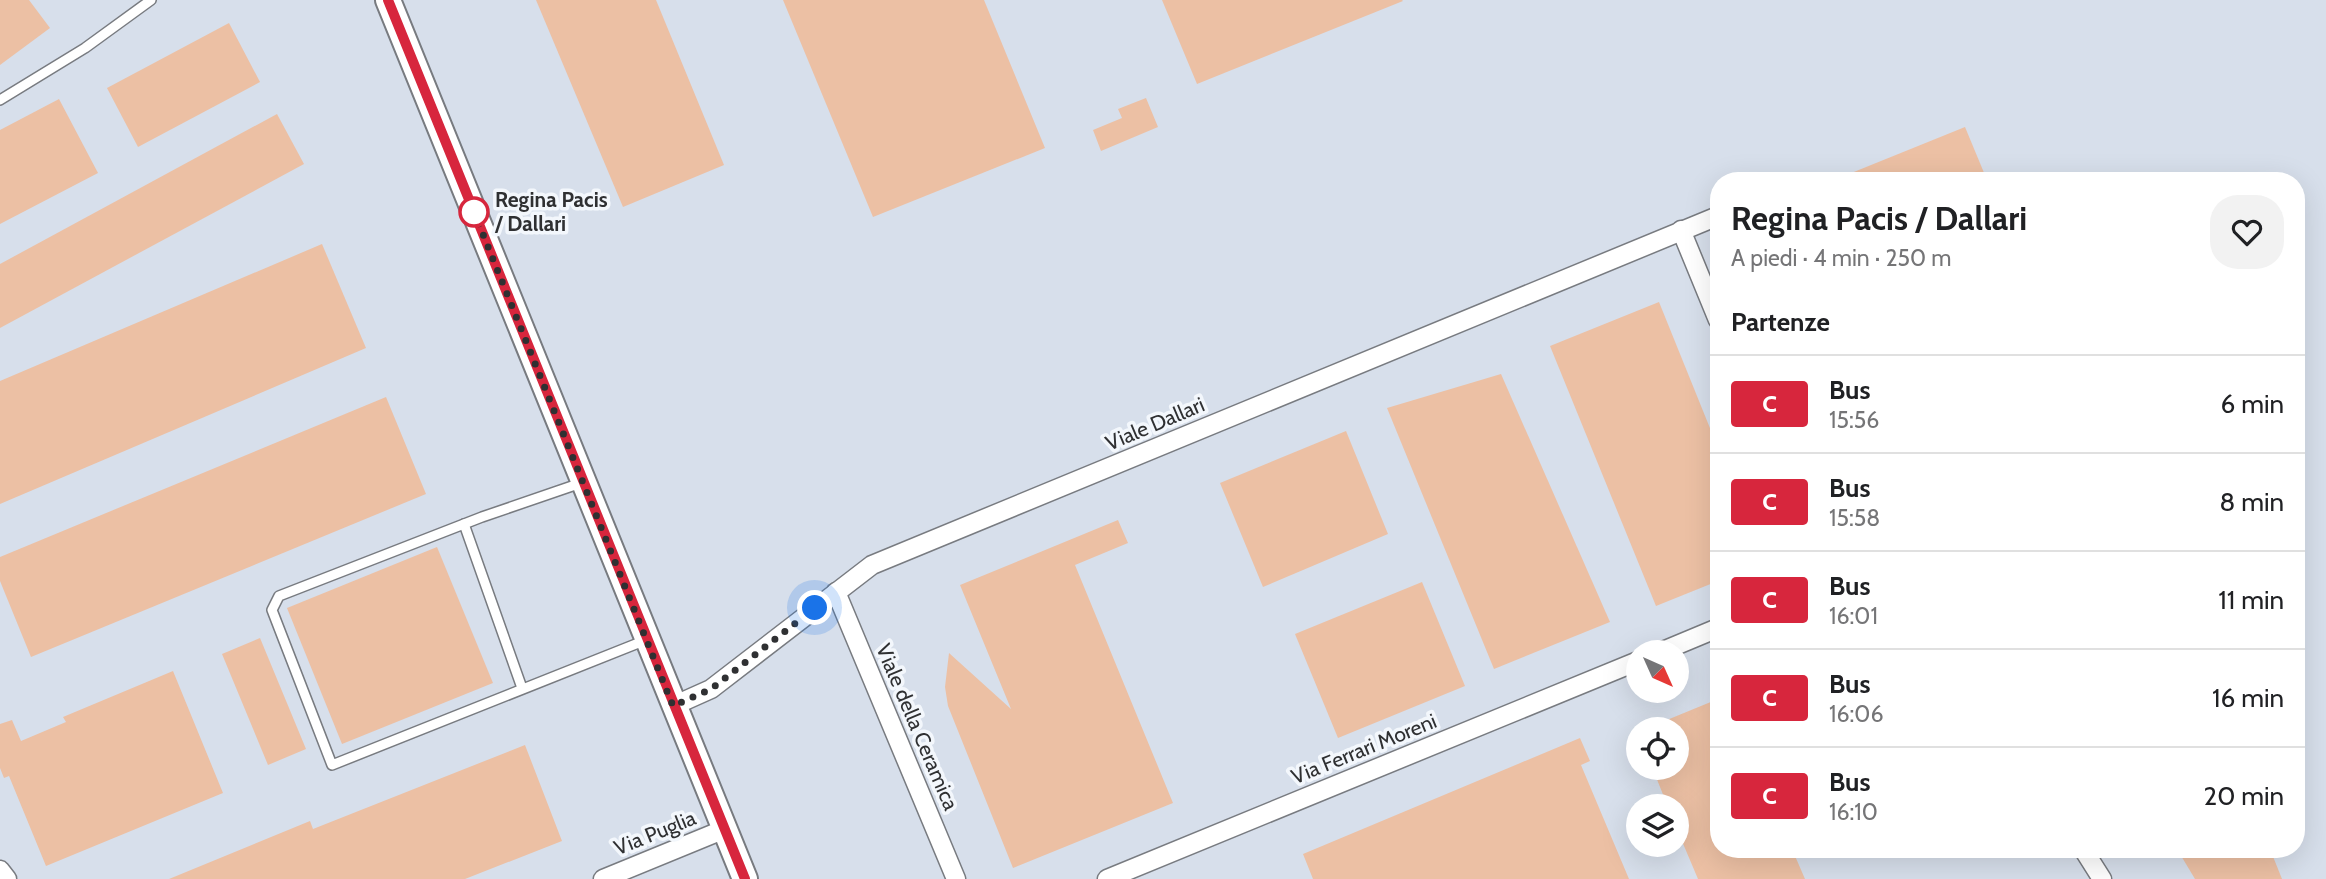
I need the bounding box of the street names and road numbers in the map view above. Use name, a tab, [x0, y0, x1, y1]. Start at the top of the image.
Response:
street label: Viale Dallari	[1102, 392, 1208, 456]
street label: Viale della Ceramica	[871, 640, 964, 814]
street label: Via Ferrari Moreni	[1288, 708, 1440, 789]
street label: Via Puglia	[610, 805, 699, 860]

